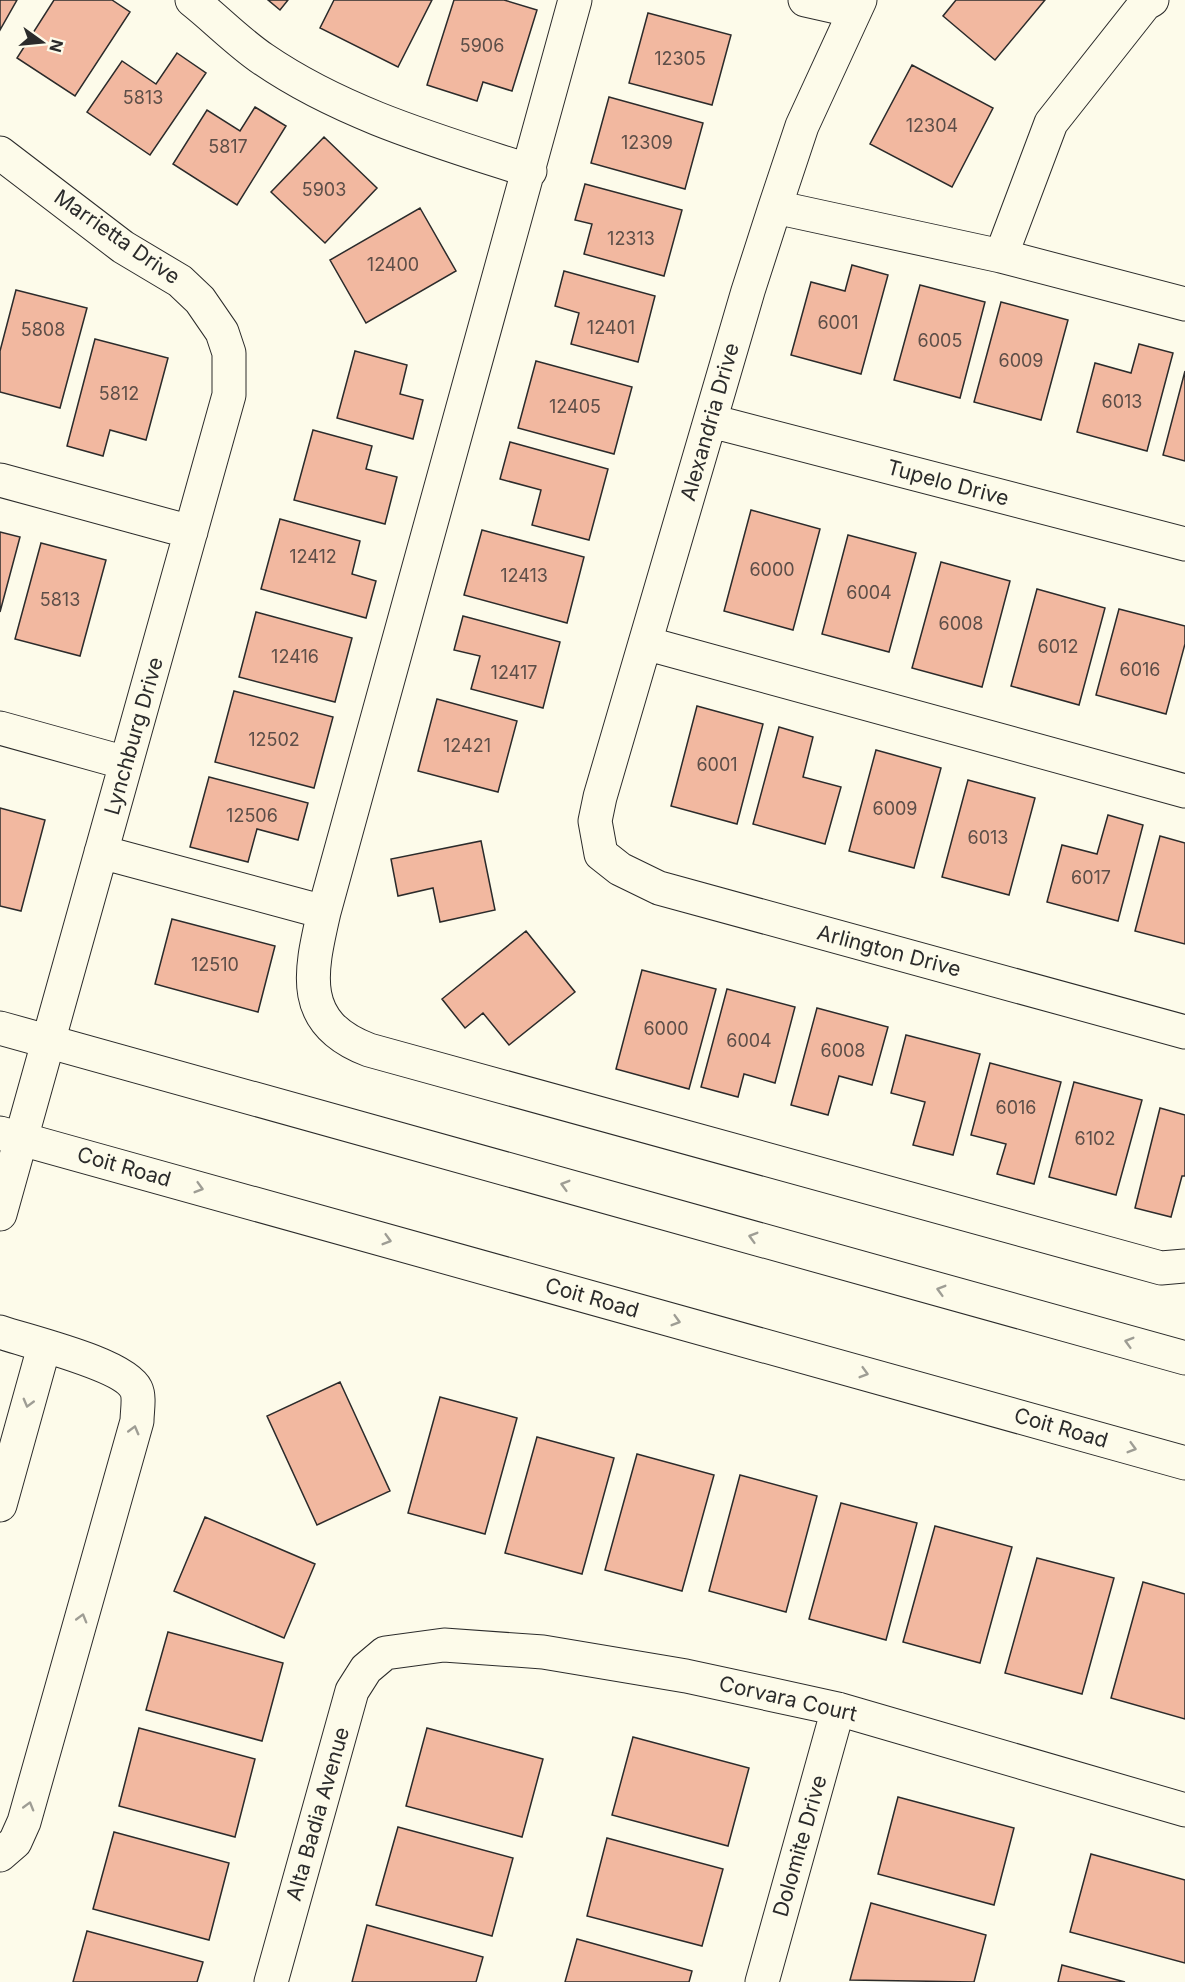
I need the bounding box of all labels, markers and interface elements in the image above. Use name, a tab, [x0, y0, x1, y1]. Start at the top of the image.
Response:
north arrow	[12, 12, 72, 72]
house number: 5906	[460, 35, 504, 56]
text: N	[45, 37, 68, 54]
house number: 12305	[654, 48, 706, 69]
house number: 5813	[123, 87, 163, 108]
house number: 12304	[906, 115, 958, 136]
house number: 12309	[621, 132, 673, 153]
house number: 5817	[208, 136, 248, 157]
house number: 5903	[302, 179, 346, 200]
street label: Marrietta Drive	[50, 184, 185, 289]
house number: 12313	[607, 228, 655, 249]
house number: 12400	[367, 254, 419, 275]
house number: 6001	[817, 312, 859, 333]
house number: 12401	[587, 317, 635, 338]
house number: 5808	[21, 319, 65, 340]
house number: 6005	[918, 330, 962, 351]
street label: Alexandria Drive	[675, 340, 744, 504]
house number: 6009	[998, 350, 1044, 371]
house number: 5812	[99, 383, 139, 404]
house number: 6013	[1102, 391, 1142, 412]
house number: 12405	[549, 396, 601, 417]
street label: Tupelo Drive	[884, 454, 1012, 511]
house number: 12412	[289, 546, 337, 567]
house number: 6000	[749, 559, 795, 580]
house number: 12413	[500, 565, 548, 586]
house number: 6004	[846, 582, 892, 603]
house number: 5813	[40, 589, 80, 610]
house number: 6008	[938, 613, 984, 634]
house number: 6012	[1038, 636, 1078, 657]
house number: 12416	[271, 646, 319, 667]
street label: Lynchburg Drive	[99, 654, 168, 818]
house number: 6016	[1119, 659, 1161, 680]
house number: 12417	[491, 662, 537, 683]
house number: 12502	[248, 729, 300, 750]
house number: 12421	[443, 735, 491, 756]
house number: 6001	[696, 754, 738, 775]
house number: 6009	[872, 798, 918, 819]
house number: 12506	[226, 805, 278, 826]
house number: 6013	[968, 827, 1008, 848]
house number: 6017	[1071, 867, 1111, 888]
street label: Arlington Drive	[814, 919, 964, 982]
house number: 12510	[191, 954, 239, 975]
house number: 6000	[643, 1018, 689, 1039]
house number: 6004	[726, 1030, 772, 1051]
house number: 6008	[820, 1040, 866, 1061]
house number: 6016	[995, 1097, 1037, 1118]
house number: 6102	[1075, 1128, 1115, 1149]
street label: Coit Road	[74, 1141, 174, 1192]
one-way arrow	[560, 1180, 571, 1192]
one-way arrow	[193, 1181, 204, 1193]
one-way arrow	[748, 1232, 758, 1245]
one-way arrow	[382, 1233, 392, 1246]
street label: Coit Road	[542, 1272, 642, 1323]
one-way arrow	[936, 1284, 946, 1297]
one-way arrow	[670, 1314, 681, 1326]
one-way arrow	[1124, 1337, 1135, 1349]
one-way arrow	[858, 1366, 869, 1378]
one-way arrow	[23, 1397, 35, 1408]
street label: Coit Road	[1011, 1402, 1111, 1453]
one-way arrow	[127, 1425, 139, 1436]
one-way arrow	[1126, 1441, 1137, 1453]
one-way arrow	[74, 1613, 87, 1623]
street label: Corvara Court	[717, 1671, 860, 1727]
street label: Alta Badia Avenue	[281, 1724, 354, 1904]
street label: Dolomite Drive	[767, 1772, 832, 1919]
one-way arrow	[22, 1801, 34, 1812]

